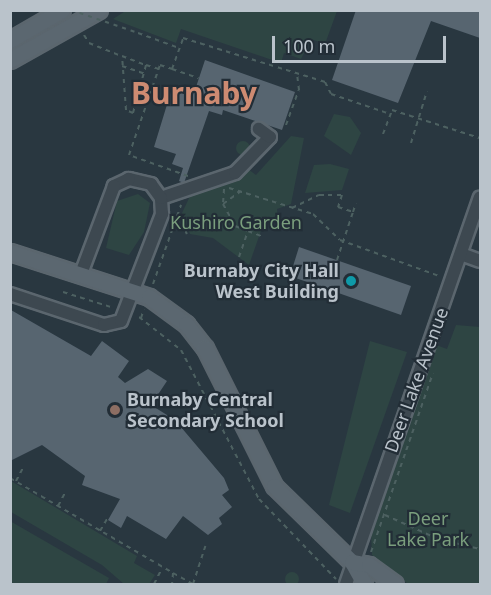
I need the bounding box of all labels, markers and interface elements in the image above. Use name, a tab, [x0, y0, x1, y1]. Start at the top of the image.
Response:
scale bar	[275, 24, 449, 62]
text: 100 m	[283, 34, 335, 58]
district label: Burnaby	[131, 75, 257, 111]
park label: Kushiro Garden	[170, 211, 302, 233]
place label: Burnaby City Hall West Building	[184, 260, 339, 302]
marker: Burnaby City Hall West Building	[344, 274, 358, 288]
street label: Deer Lake Avenue	[380, 305, 452, 455]
place label: Burnaby Central Secondary School	[127, 389, 284, 432]
marker: Burnaby Central Secondary School	[108, 403, 122, 417]
park label: Deer Lake Park	[387, 508, 469, 550]

